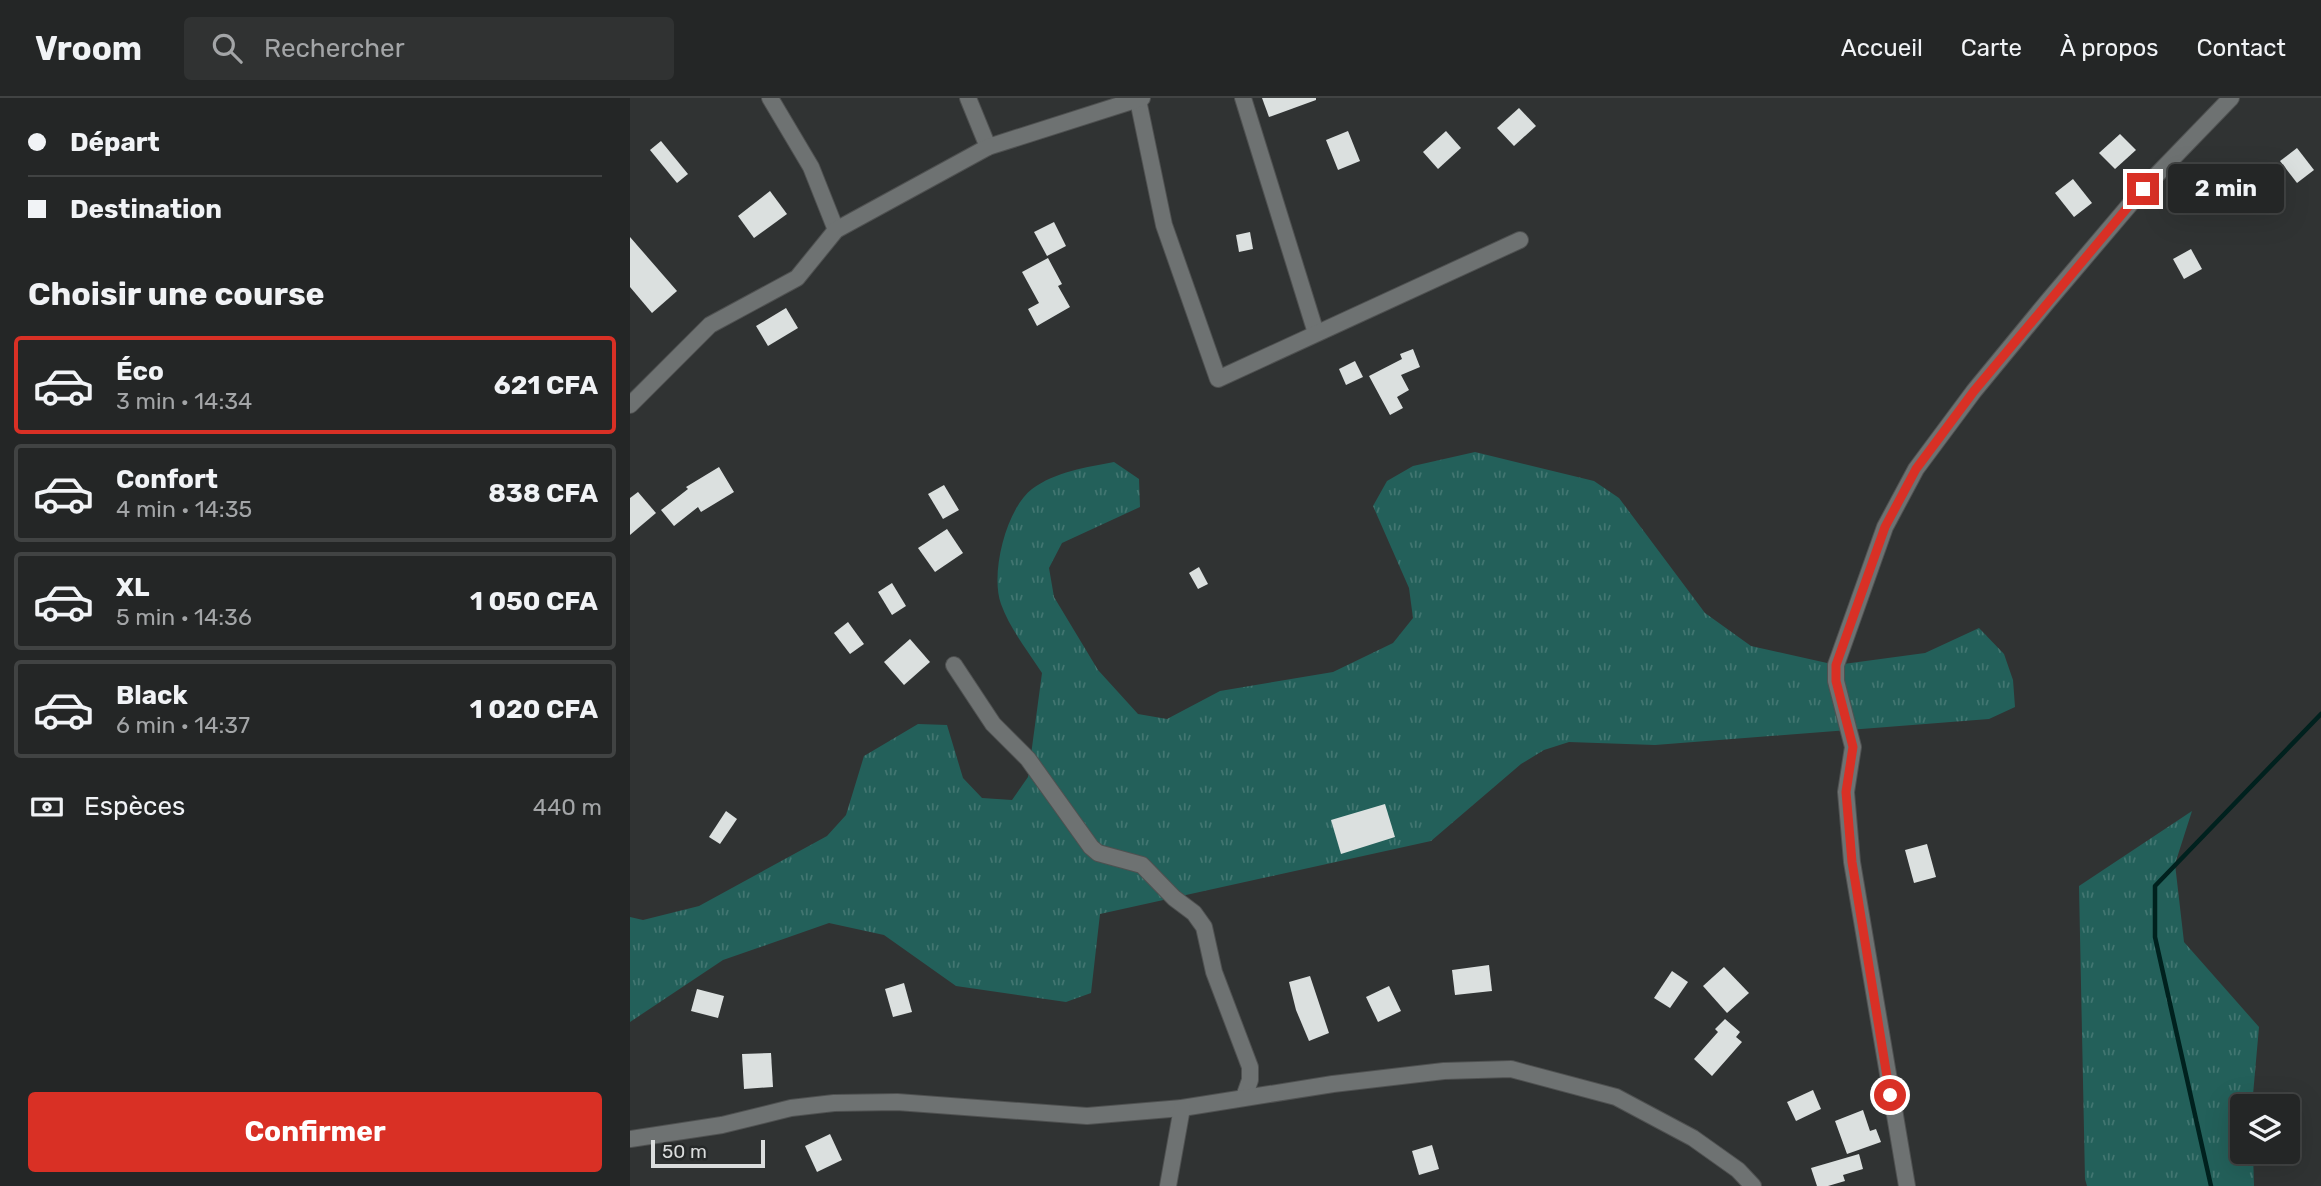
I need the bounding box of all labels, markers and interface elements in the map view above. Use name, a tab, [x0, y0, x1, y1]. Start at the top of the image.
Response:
search box	[184, 17, 674, 80]
text: Vroom	[35, 29, 142, 68]
icon: search	[208, 29, 246, 67]
text: Rechercher	[264, 33, 405, 64]
text: Accueil	[1841, 34, 1923, 62]
text: Carte	[1961, 34, 2022, 62]
text: À propos	[2060, 34, 2159, 62]
text: Contact	[2197, 34, 2286, 62]
text: Départ	[70, 127, 160, 158]
callout: 2 min	[2168, 164, 2283, 214]
route end	[2127, 173, 2159, 205]
text: 2 min	[2195, 174, 2257, 202]
text: Destination	[70, 194, 222, 225]
text: Choisir une course	[28, 275, 325, 313]
icon: car	[32, 354, 95, 417]
text: Éco	[116, 356, 164, 387]
text: 621 CFA	[494, 370, 598, 401]
text: 3 min · 14:34	[116, 387, 252, 415]
icon: car	[32, 462, 95, 525]
text: Confort	[116, 464, 218, 495]
text: 838 CFA	[488, 478, 598, 509]
text: 4 min · 14:35	[116, 495, 252, 523]
icon: car	[32, 570, 95, 633]
text: XL	[116, 572, 149, 603]
text: 1 050 CFA	[470, 586, 598, 617]
text: 5 min · 14:36	[116, 603, 252, 631]
icon: car	[32, 678, 95, 741]
text: Black	[116, 680, 188, 711]
text: 1 020 CFA	[470, 694, 598, 725]
text: 6 min · 14:37	[116, 711, 250, 739]
icon: cash	[28, 788, 66, 826]
text: Espèces	[84, 791, 185, 822]
text: 440 m	[533, 793, 602, 821]
route start	[1874, 1079, 1906, 1111]
button: Confirmer	[28, 1092, 602, 1172]
map controls	[2230, 1094, 2300, 1164]
button: layers	[2230, 1094, 2300, 1164]
scale bar	[651, 1137, 765, 1169]
text: 50 m	[662, 1140, 707, 1163]

